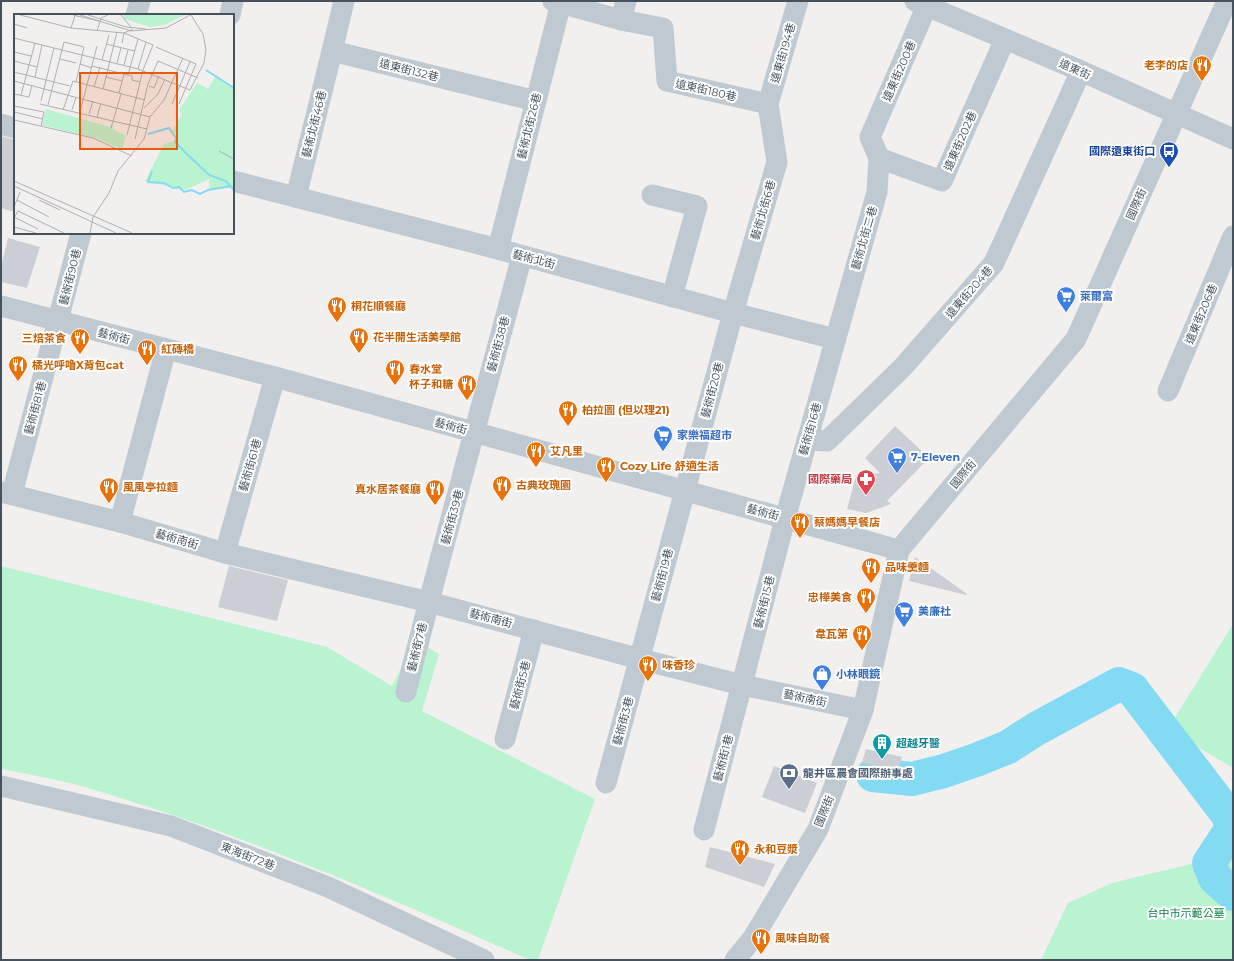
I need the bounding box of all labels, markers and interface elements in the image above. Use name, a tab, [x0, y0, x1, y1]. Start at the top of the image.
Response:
inset map	[14, 14, 234, 234]
street label: 遠東街194巷	[768, 21, 798, 85]
street label: 遠東街200巷	[879, 39, 919, 103]
restaurant icon: 老李的店	[1191, 54, 1213, 82]
street label: 遠東街132巷	[378, 56, 440, 84]
street label: 遠東街	[1057, 56, 1093, 82]
place label: 老李的店	[1144, 58, 1188, 72]
street label: 遠東街180巷	[674, 76, 738, 104]
street label: 藝術北街46巷	[299, 89, 329, 159]
street label: 藝術北街26巷	[514, 91, 544, 161]
street label: 遠東街202巷	[941, 109, 979, 173]
bus stop icon: 國際遠東街口	[1158, 140, 1180, 168]
place label: 國際遠東街口	[1089, 144, 1155, 158]
street label: 藝術北街6巷	[748, 178, 778, 242]
street label: 國際街	[1123, 186, 1149, 222]
street label: 藝術北街二巷	[848, 204, 880, 272]
street label: 藝術街90巷	[56, 247, 84, 307]
street label: 藝術北街	[511, 247, 557, 271]
street label: 遠東街204巷	[942, 263, 996, 321]
street label: 遠東街206巷	[1182, 282, 1220, 346]
supermarket icon: 萊爾富	[1055, 285, 1077, 313]
place label: 萊爾富	[1080, 289, 1113, 303]
restaurant icon: 桐花順餐廳	[326, 295, 348, 323]
place label: 桐花順餐廳	[351, 299, 406, 313]
street label: 藝術街38巷	[484, 315, 512, 373]
street label: 藝術街	[96, 325, 132, 347]
restaurant icon: 花半開生活美學館	[348, 326, 370, 354]
restaurant icon: 三焙茶食	[69, 327, 91, 355]
place label: 花半開生活美學館	[373, 330, 461, 344]
place label: 三焙茶食	[22, 331, 66, 345]
restaurant icon: 紅磚橋	[136, 338, 158, 366]
place label: 紅磚橋	[161, 342, 194, 356]
restaurant icon: 橘光呼嚕X背包cat	[7, 354, 29, 382]
place label: 橘光呼嚕X背包cat	[32, 358, 124, 372]
restaurant icon: 春水堂	[384, 358, 406, 386]
street label: 藝術街20巷	[698, 360, 726, 420]
place label: 春水堂	[409, 362, 442, 376]
restaurant icon: 杯子和糖	[456, 373, 478, 401]
place label: 杯子和糖	[409, 377, 453, 391]
street label: 藝術街81巷	[21, 380, 49, 436]
restaurant icon: 柏拉圖 (但以理21)	[557, 399, 579, 427]
street label: 藝術街16巷	[796, 401, 824, 457]
place label: 柏拉圖 (但以理21)	[582, 403, 670, 417]
street label: 藝術街	[433, 415, 469, 437]
supermarket icon: 家樂福超市	[652, 424, 674, 452]
place label: 家樂福超市	[677, 428, 732, 442]
street label: 藝術街61巷	[236, 437, 264, 493]
restaurant icon: 艾凡里	[525, 440, 547, 468]
place label: 艾凡里	[550, 444, 583, 458]
supermarket icon: 7-Eleven	[886, 446, 908, 474]
place label: 7-Eleven	[911, 450, 960, 464]
restaurant icon: Cozy Life 舒適生活	[595, 455, 617, 483]
street label: 國際街	[947, 457, 979, 491]
place label: Cozy Life 舒適生活	[620, 459, 719, 473]
pharmacy icon: 國際藥局	[855, 468, 877, 496]
place label: 國際藥局	[808, 472, 852, 486]
restaurant icon: 古典玫瑰園	[491, 474, 513, 502]
restaurant icon: 風風亭拉麵	[98, 476, 120, 504]
restaurant icon: 真水居茶餐廳	[424, 478, 446, 506]
place label: 古典玫瑰園	[516, 478, 571, 492]
place label: 風風亭拉麵	[123, 480, 178, 494]
place label: 真水居茶餐廳	[355, 482, 421, 496]
street label: 藝術街39巷	[438, 488, 466, 546]
street label: 藝術街	[745, 501, 781, 523]
restaurant icon: 蔡媽媽早餐店	[789, 511, 811, 539]
place label: 蔡媽媽早餐店	[814, 515, 880, 529]
street label: 藝術南街	[154, 526, 200, 552]
street label: 藝術街19巷	[648, 547, 676, 603]
restaurant icon: 品味羹麵	[860, 556, 882, 584]
place label: 品味羹麵	[885, 560, 929, 574]
street label: 藝術街15巷	[751, 574, 777, 630]
restaurant icon: 忠樺美食	[855, 586, 877, 614]
place label: 忠樺美食	[808, 590, 852, 604]
supermarket icon: 美廉社	[893, 600, 915, 628]
place label: 美廉社	[918, 604, 951, 618]
street label: 藝術南街	[468, 606, 514, 630]
street label: 藝術街7巷	[404, 621, 430, 673]
restaurant icon: 韋瓦第	[851, 623, 873, 651]
place label: 韋瓦第	[815, 627, 848, 641]
restaurant icon: 味香珍	[637, 654, 659, 682]
place label: 味香珍	[662, 658, 696, 672]
street label: 藝術街5巷	[507, 659, 533, 711]
shop icon: 小林眼鏡	[811, 663, 833, 691]
place label: 小林眼鏡	[836, 667, 881, 681]
street label: 藝術南街	[782, 687, 828, 709]
street label: 藝術街3巷	[610, 695, 636, 747]
building icon: 超越牙醫	[871, 732, 893, 760]
street label: 藝術街1巷	[710, 733, 736, 783]
place label: 超越牙醫	[896, 736, 940, 750]
bank icon: 龍井區農會國際辦事處	[778, 762, 800, 790]
place label: 龍井區農會國際辦事處	[803, 766, 913, 780]
street label: 國際街	[811, 793, 837, 829]
restaurant icon: 永和豆漿	[729, 838, 751, 866]
street label: 東海街72巷	[219, 839, 277, 873]
place label: 永和豆漿	[754, 842, 798, 856]
park label: 台中市示範公墓	[1148, 906, 1225, 920]
restaurant icon: 風味自助餐	[750, 927, 772, 955]
place label: 風味自助餐	[775, 931, 830, 945]

